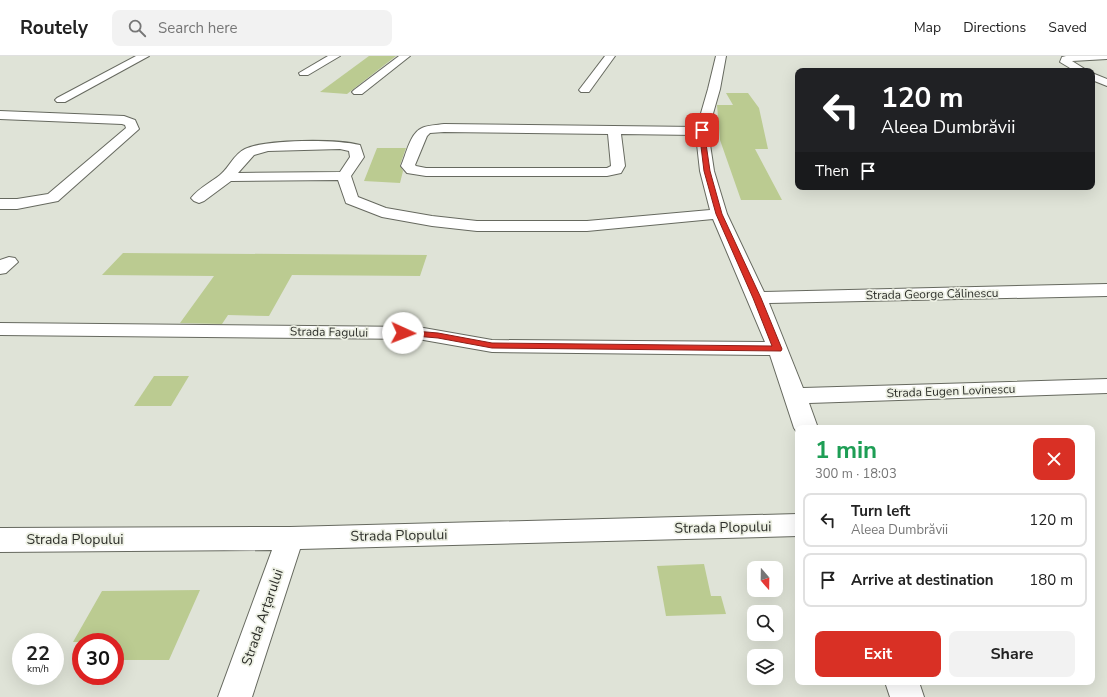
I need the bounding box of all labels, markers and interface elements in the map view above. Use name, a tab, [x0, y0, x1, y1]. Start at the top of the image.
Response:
search box	[112, 10, 392, 46]
text: Routely	[20, 15, 88, 41]
icon: search	[126, 17, 148, 39]
text: Search here	[158, 18, 238, 38]
text: Map	[914, 18, 941, 37]
text: Directions	[963, 18, 1026, 37]
text: Saved	[1048, 18, 1087, 37]
text: 120 m	[881, 79, 964, 117]
icon: left	[815, 84, 867, 136]
pin	[685, 113, 719, 147]
text: Aleea Dumbrăvii	[881, 115, 1015, 139]
icon: arrive	[691, 119, 713, 141]
icon: arrive	[857, 160, 879, 182]
text: Then	[815, 161, 849, 181]
street label: Strada George Călinescu	[865, 285, 999, 303]
position arrow	[382, 312, 424, 354]
street label: Strada Fagului	[290, 323, 368, 341]
street label: Strada Eugen Lovinescu	[886, 381, 1016, 401]
text: 1 min	[815, 434, 877, 466]
button: close	[1033, 438, 1075, 480]
text: 300 m · 18:03	[815, 465, 897, 483]
text: Turn left	[851, 501, 910, 521]
icon: left	[817, 509, 839, 531]
text: 120 m	[1029, 510, 1073, 530]
street label: Strada Plopului	[674, 517, 772, 538]
text: Aleea Dumbrăvii	[851, 521, 948, 539]
street label: Strada Plopului	[350, 525, 448, 546]
street label: Strada Plopului	[26, 530, 124, 549]
north arrow	[747, 561, 783, 597]
map controls	[747, 561, 783, 685]
street label: Strada Arțarului	[237, 566, 288, 668]
icon: arrive	[817, 569, 839, 591]
text: Arrive at destination	[851, 570, 994, 590]
text: 180 m	[1029, 570, 1073, 590]
button: search	[747, 605, 783, 641]
button: Exit	[815, 631, 941, 677]
button: Share	[949, 631, 1075, 677]
speed limit sign: 30	[72, 633, 124, 685]
text: 22	[26, 640, 50, 667]
button: layers	[747, 649, 783, 685]
text: km/h	[27, 662, 49, 676]

